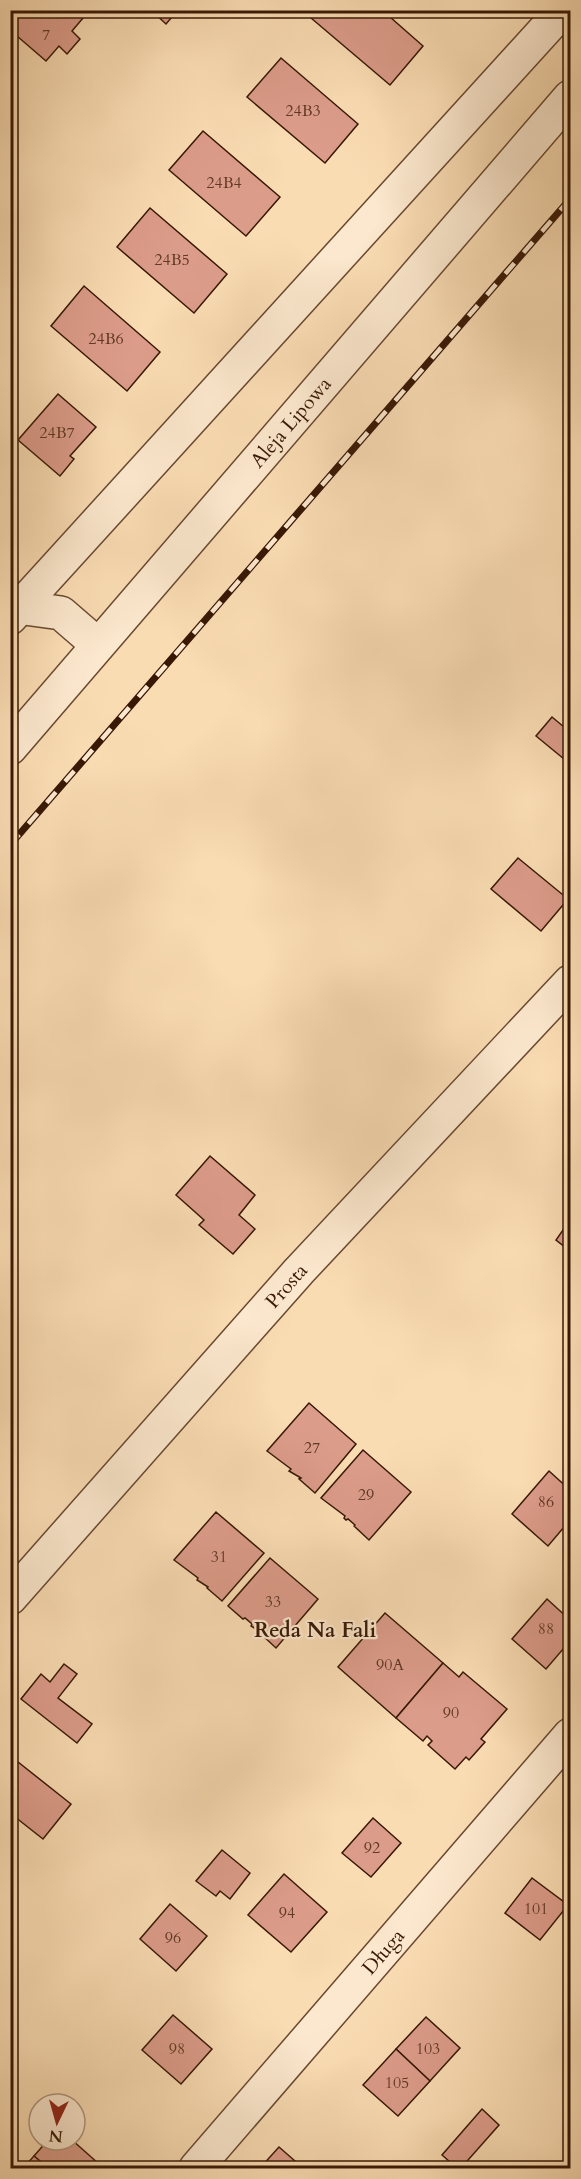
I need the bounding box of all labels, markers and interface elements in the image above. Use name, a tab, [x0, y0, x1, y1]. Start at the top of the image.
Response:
house number: 7	[42, 24, 50, 46]
house number: 24B3	[285, 100, 321, 122]
house number: 24B4	[206, 172, 242, 194]
house number: 24B5	[154, 249, 190, 271]
house number: 24B6	[88, 328, 124, 350]
street label: Aleja Lipowa	[244, 370, 337, 473]
house number: 24B7	[39, 422, 75, 444]
street label: Prosta	[259, 1257, 313, 1314]
house number: 27	[304, 1437, 320, 1459]
house number: 29	[358, 1484, 374, 1506]
house number: 86	[538, 1491, 554, 1513]
house number: 31	[211, 1546, 227, 1568]
house number: 33	[265, 1591, 281, 1613]
district label: Reda Na Fali	[254, 1616, 376, 1645]
house number: 88	[538, 1618, 554, 1640]
house number: 90A	[376, 1654, 405, 1676]
house number: 90	[443, 1702, 459, 1724]
house number: 92	[364, 1837, 380, 1859]
house number: 101	[524, 1898, 548, 1920]
house number: 94	[279, 1902, 295, 1924]
street label: Długa	[356, 1923, 411, 1980]
house number: 96	[165, 1927, 181, 1949]
house number: 98	[169, 2038, 185, 2060]
house number: 103	[416, 2038, 440, 2060]
house number: 105	[385, 2072, 409, 2094]
north arrow	[27, 2092, 87, 2152]
text: N	[48, 2124, 64, 2148]

